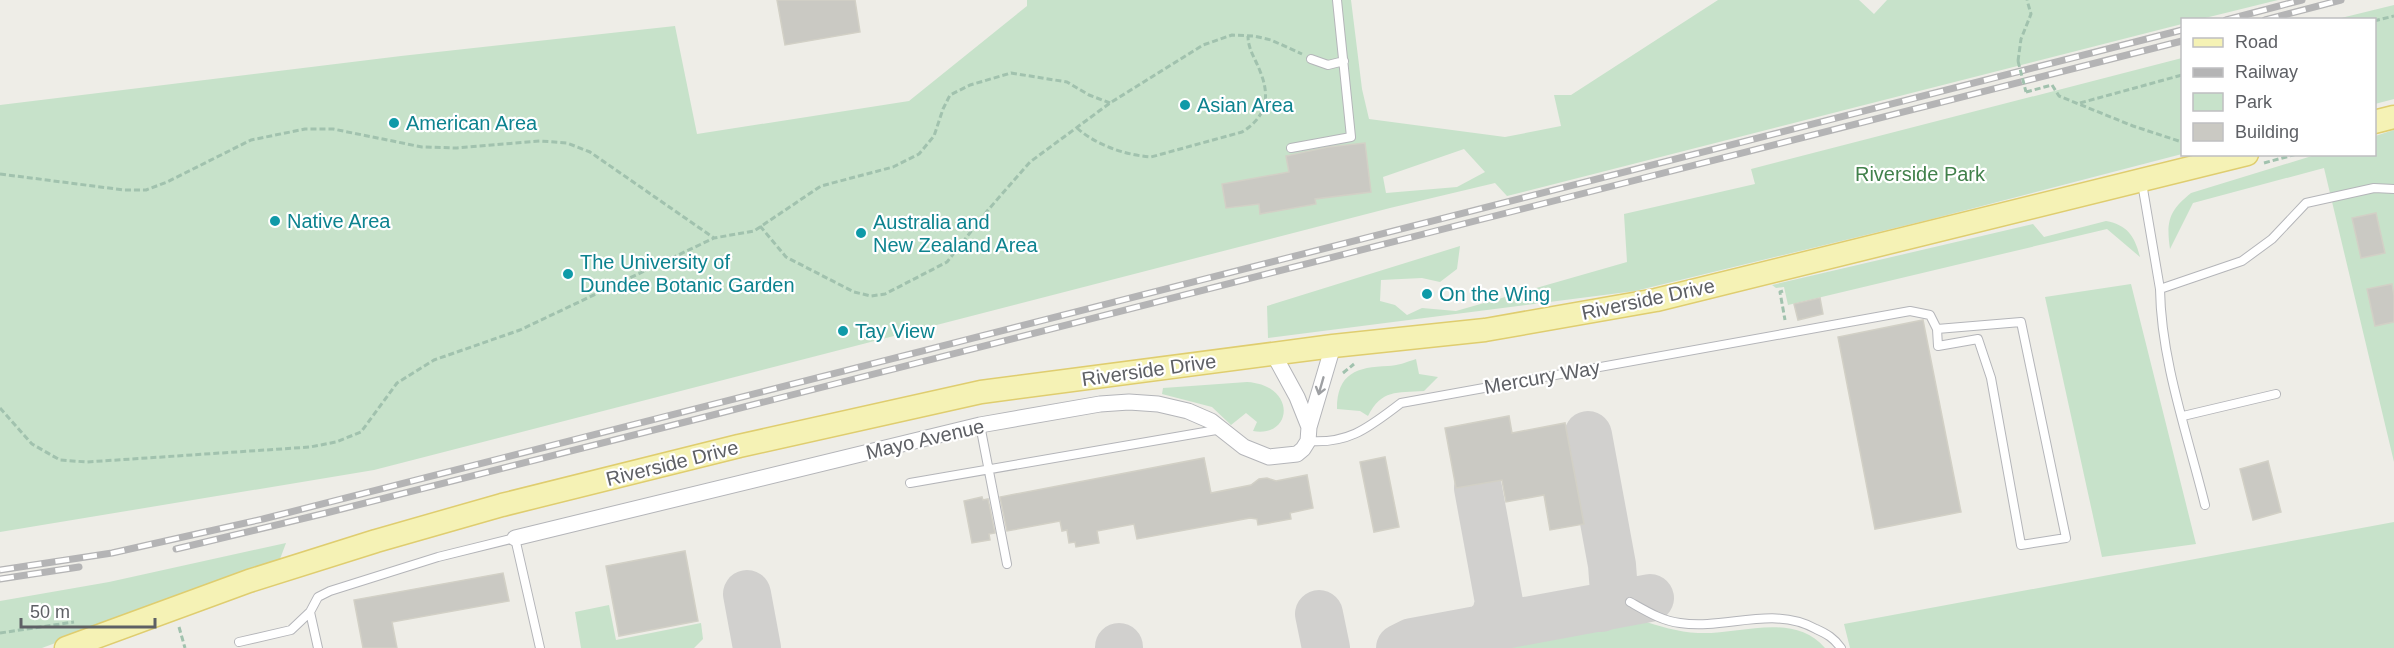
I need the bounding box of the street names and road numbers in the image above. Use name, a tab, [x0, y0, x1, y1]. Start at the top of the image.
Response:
street label: Riverside Drive	[1579, 274, 1717, 324]
street label: Riverside Drive	[1080, 350, 1218, 390]
street label: Mercury Way	[1482, 356, 1602, 398]
street label: Mayo Avenue	[864, 415, 986, 463]
street label: Riverside Drive	[604, 436, 740, 490]

